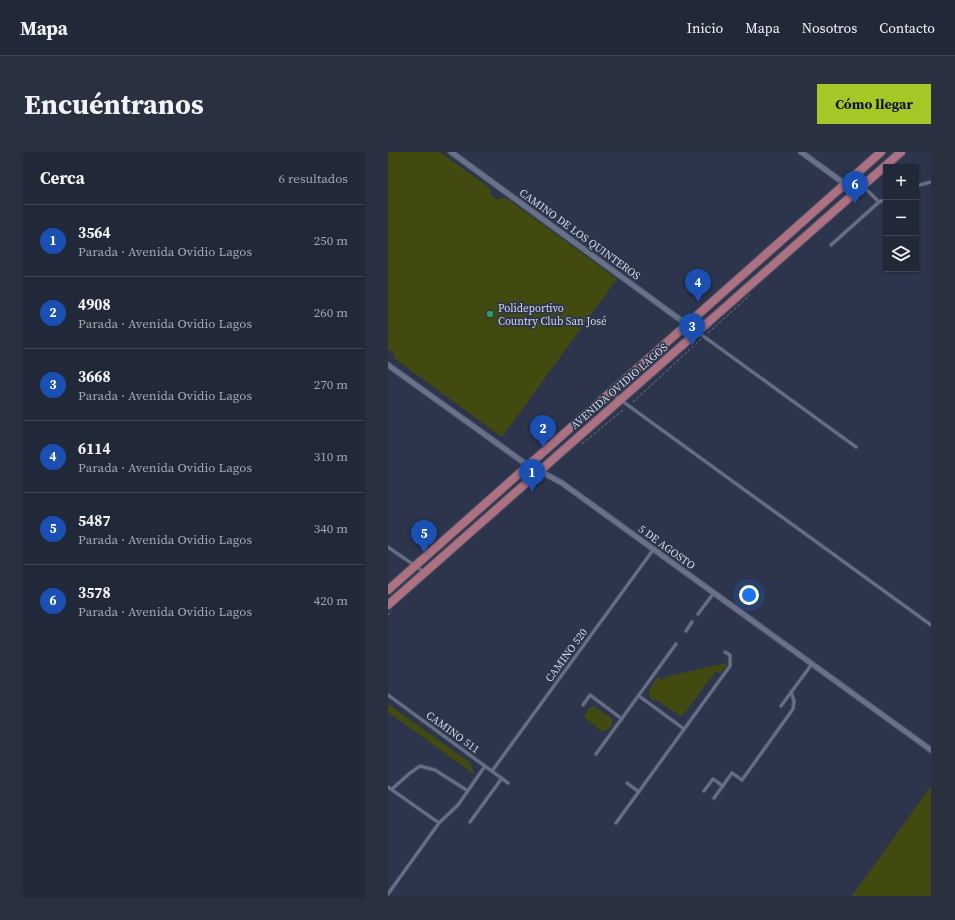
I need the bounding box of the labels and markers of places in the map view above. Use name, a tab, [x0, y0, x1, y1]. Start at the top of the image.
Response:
pin: 6	[842, 171, 868, 204]
pin: 4	[685, 269, 711, 302]
place label: Polideportivo Country Club San José	[498, 301, 607, 329]
marker: Polideportivo Country Club San José	[485, 309, 495, 319]
pin: 3	[679, 313, 705, 346]
pin: 2	[530, 415, 556, 448]
pin: 1	[519, 459, 545, 492]
pin: 5	[411, 520, 437, 553]

